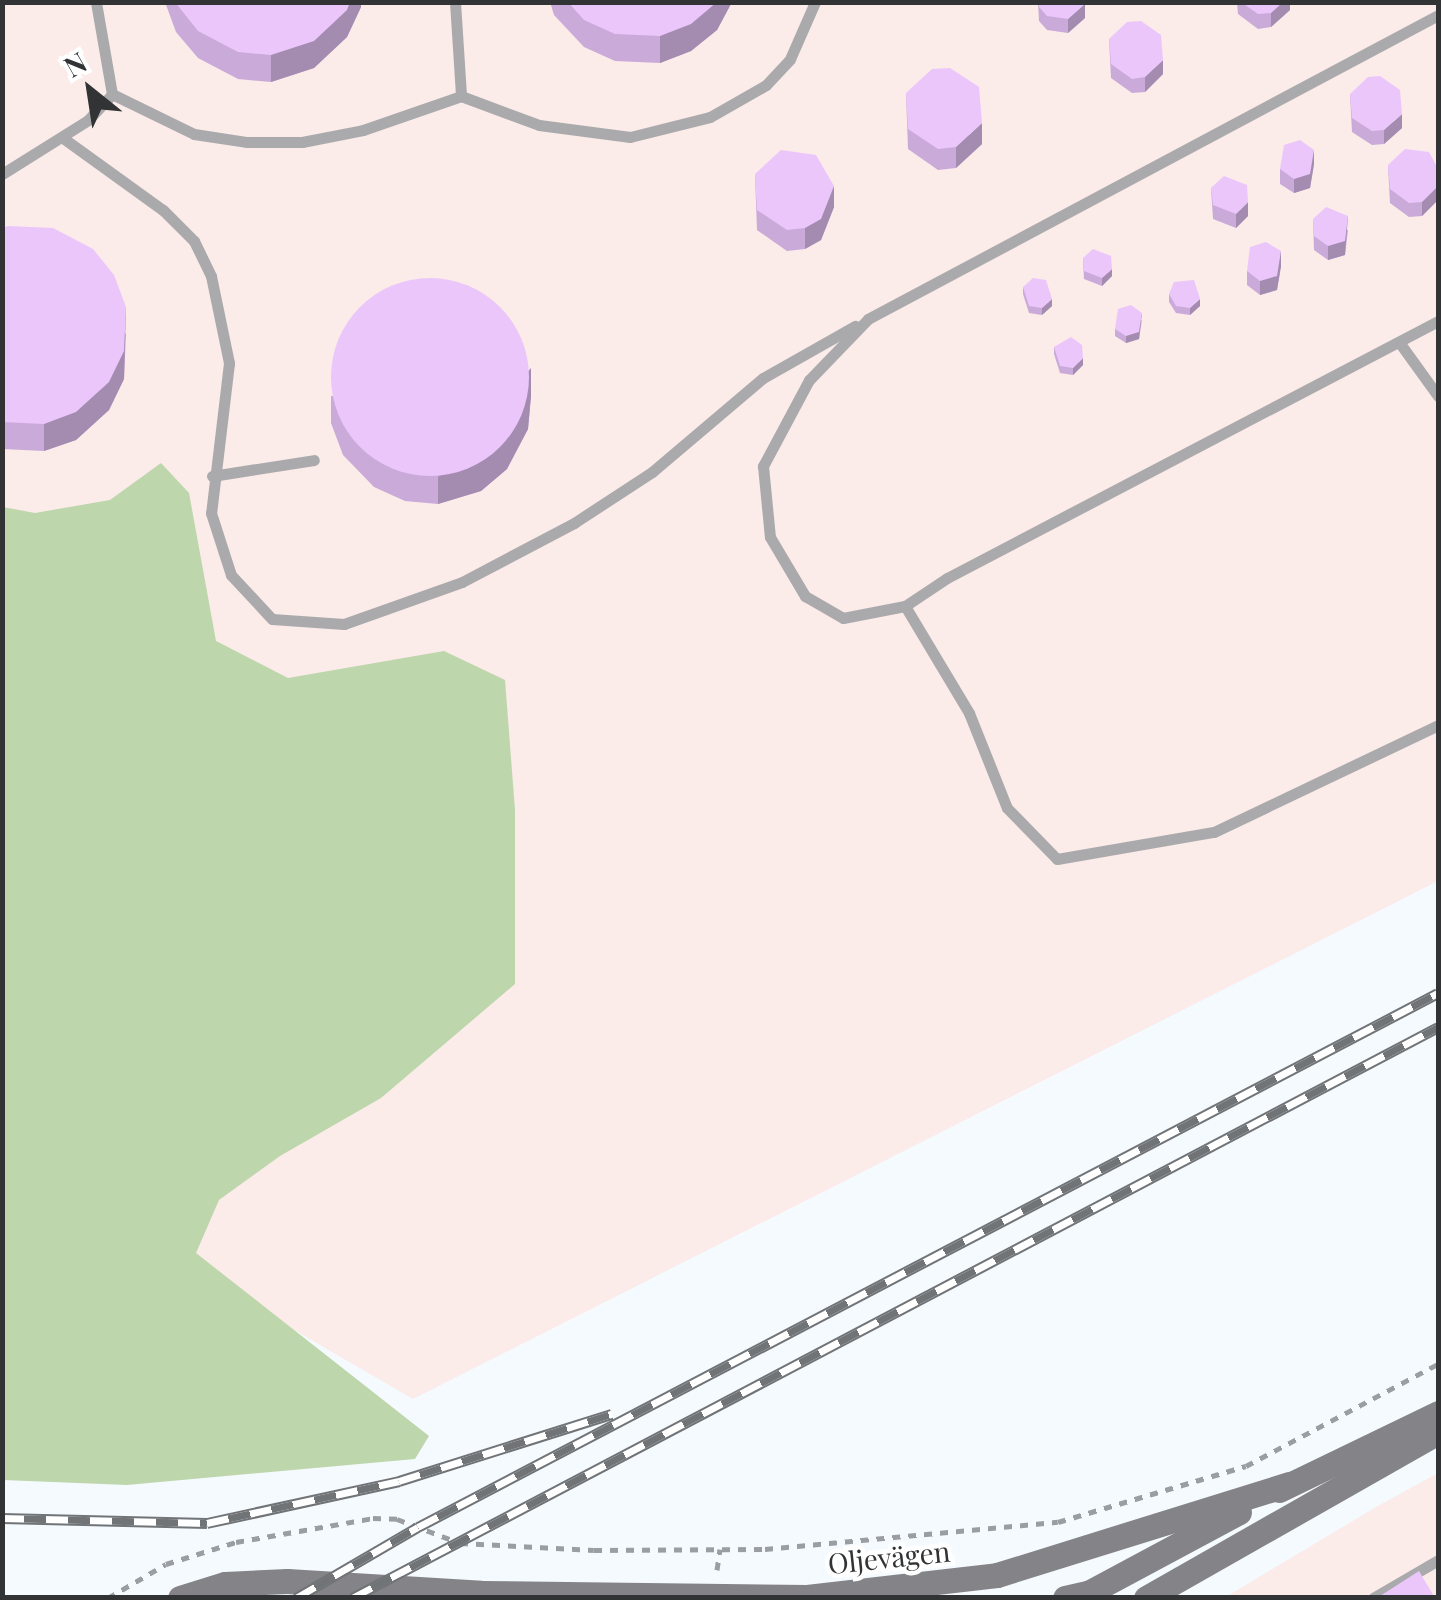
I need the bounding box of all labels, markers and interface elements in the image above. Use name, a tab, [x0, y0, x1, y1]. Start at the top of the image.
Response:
north arrow	[40, 40, 140, 140]
text: N	[57, 43, 93, 85]
street label: Oljevägen	[826, 1534, 952, 1580]

